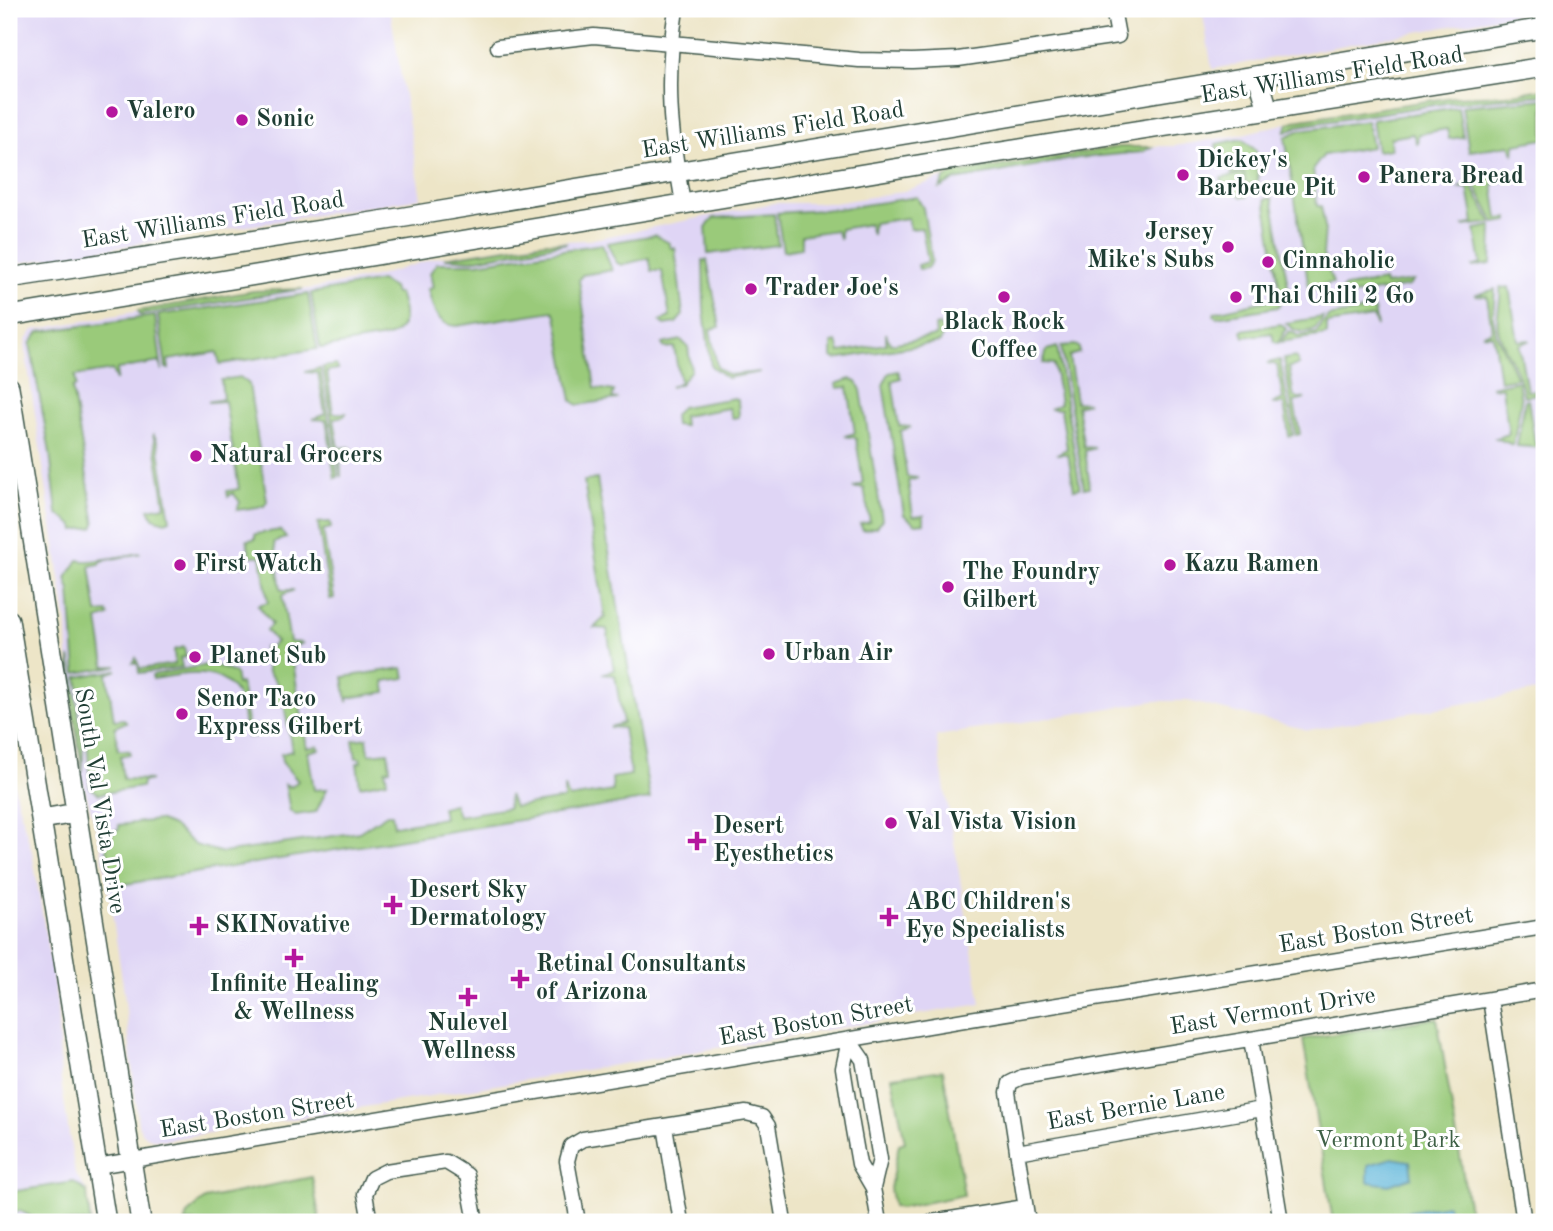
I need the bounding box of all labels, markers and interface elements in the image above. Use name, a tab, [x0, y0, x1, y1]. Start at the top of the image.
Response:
street label: East Williams Field Road	[1199, 43, 1465, 109]
street label: East Williams Field Road	[640, 98, 906, 164]
place label: Valero	[126, 100, 196, 124]
marker: Valero	[104, 104, 120, 120]
place label: Sonic	[256, 108, 315, 132]
marker: Sonic	[234, 112, 250, 128]
place label: Dickey's Barbecue Pit	[1197, 149, 1336, 201]
place label: Panera Bread	[1378, 165, 1524, 189]
marker: Dickey's Barbecue Pit	[1175, 167, 1191, 183]
marker: Panera Bread	[1356, 169, 1372, 185]
street label: East Williams Field Road	[80, 188, 346, 254]
place label: Jersey Mike's Subs	[1087, 221, 1214, 273]
marker: Jersey Mike's Subs	[1220, 239, 1236, 255]
place label: Cinnaholic	[1282, 250, 1395, 274]
marker: Cinnaholic	[1260, 254, 1276, 270]
place label: Trader Joe's	[765, 277, 899, 301]
marker: Trader Joe's	[743, 281, 759, 297]
place label: Thai Chili 2 Go	[1250, 285, 1414, 309]
marker: Black Rock Coffee	[996, 289, 1012, 305]
marker: Thai Chili 2 Go	[1228, 289, 1244, 305]
place label: Black Rock Coffee	[943, 311, 1065, 363]
place label: Natural Grocers	[210, 444, 382, 468]
marker: Natural Grocers	[188, 448, 204, 464]
place label: First Watch	[194, 553, 323, 577]
place label: Kazu Ramen	[1184, 553, 1319, 577]
marker: First Watch	[172, 557, 188, 573]
marker: Kazu Ramen	[1162, 557, 1178, 573]
place label: The Foundry Gilbert	[962, 561, 1100, 613]
marker: The Foundry Gilbert	[940, 579, 956, 595]
place label: Urban Air	[783, 642, 893, 666]
place label: Planet Sub	[209, 645, 326, 669]
marker: Urban Air	[761, 646, 777, 662]
marker: Planet Sub	[187, 649, 203, 665]
street label: South Val Vista Drive	[69, 686, 129, 916]
place label: Senor Taco Express Gilbert	[196, 688, 362, 740]
marker: Senor Taco Express Gilbert	[174, 706, 190, 722]
place label: Val Vista Vision	[905, 811, 1077, 835]
place label: Desert Eyesthetics	[713, 815, 834, 867]
marker: Val Vista Vision	[883, 815, 899, 831]
marker: Desert Eyesthetics	[687, 831, 707, 851]
place label: Desert Sky Dermatology	[409, 879, 547, 931]
place label: ABC Children's Eye Specialists	[905, 891, 1071, 943]
marker: Desert Sky Dermatology	[383, 895, 403, 915]
street label: East Boston Street	[1277, 904, 1475, 958]
marker: ABC Children's Eye Specialists	[879, 907, 899, 927]
place label: SKINovative	[215, 914, 350, 938]
marker: SKINovative	[189, 916, 209, 936]
marker: Infinite Healing & Wellness	[284, 948, 304, 968]
place label: Retinal Consultants of Arizona	[536, 953, 746, 1005]
marker: Retinal Consultants of Arizona	[510, 969, 530, 989]
place label: Infinite Healing & Wellness	[209, 973, 379, 1025]
street label: East Vermont Drive	[1169, 984, 1377, 1040]
marker: Nulevel Wellness	[458, 987, 478, 1007]
street label: East Boston Street	[717, 993, 915, 1051]
place label: Nulevel Wellness	[421, 1012, 515, 1064]
street label: East Bernie Lane	[1045, 1081, 1227, 1135]
street label: East Boston Street	[158, 1089, 356, 1143]
park label: Vermont Park	[1315, 1129, 1461, 1153]

